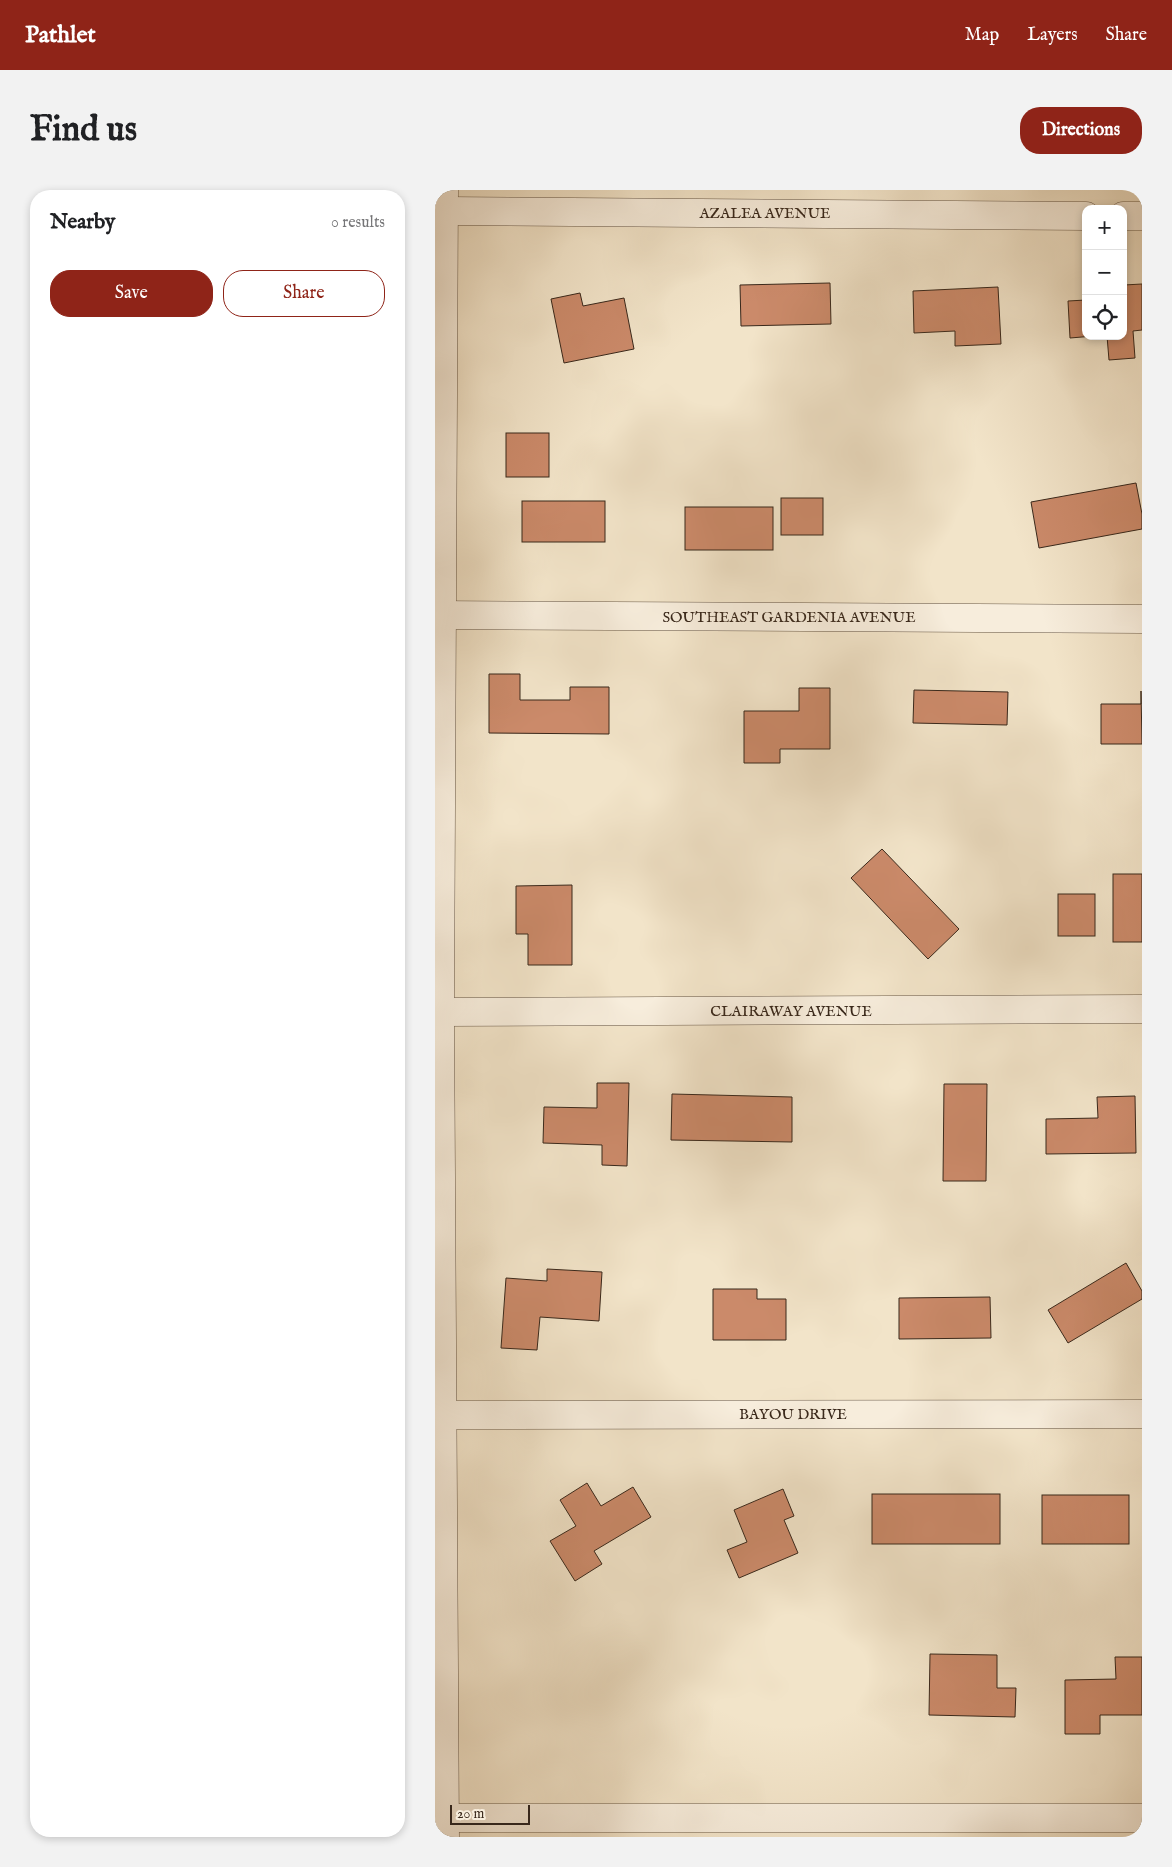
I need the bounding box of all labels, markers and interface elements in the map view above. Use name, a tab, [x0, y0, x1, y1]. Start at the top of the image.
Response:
text: Pathlet	[25, 20, 96, 51]
text: Map	[965, 24, 999, 47]
text: Layers	[1027, 24, 1078, 47]
text: Share	[1106, 24, 1147, 47]
button: Directions	[1020, 107, 1142, 154]
text: Find us	[30, 108, 137, 153]
street label: AZALEA AVENUE	[698, 204, 831, 223]
map controls	[1082, 205, 1127, 340]
button: +	[1082, 205, 1127, 250]
text: Nearby	[50, 209, 115, 236]
text: 0 results	[331, 213, 385, 233]
button: −	[1082, 250, 1127, 295]
button: Save	[50, 270, 213, 317]
button: Share	[223, 270, 385, 317]
button: locate	[1082, 295, 1127, 340]
street label: SOUTHEAST GARDENIA AVENUE	[662, 608, 916, 627]
street label: CLAIRAWAY AVENUE	[710, 1002, 872, 1021]
street label: BAYOU DRIVE	[739, 1405, 847, 1424]
scale bar	[450, 1802, 530, 1825]
text: 20 m	[457, 1805, 484, 1823]

